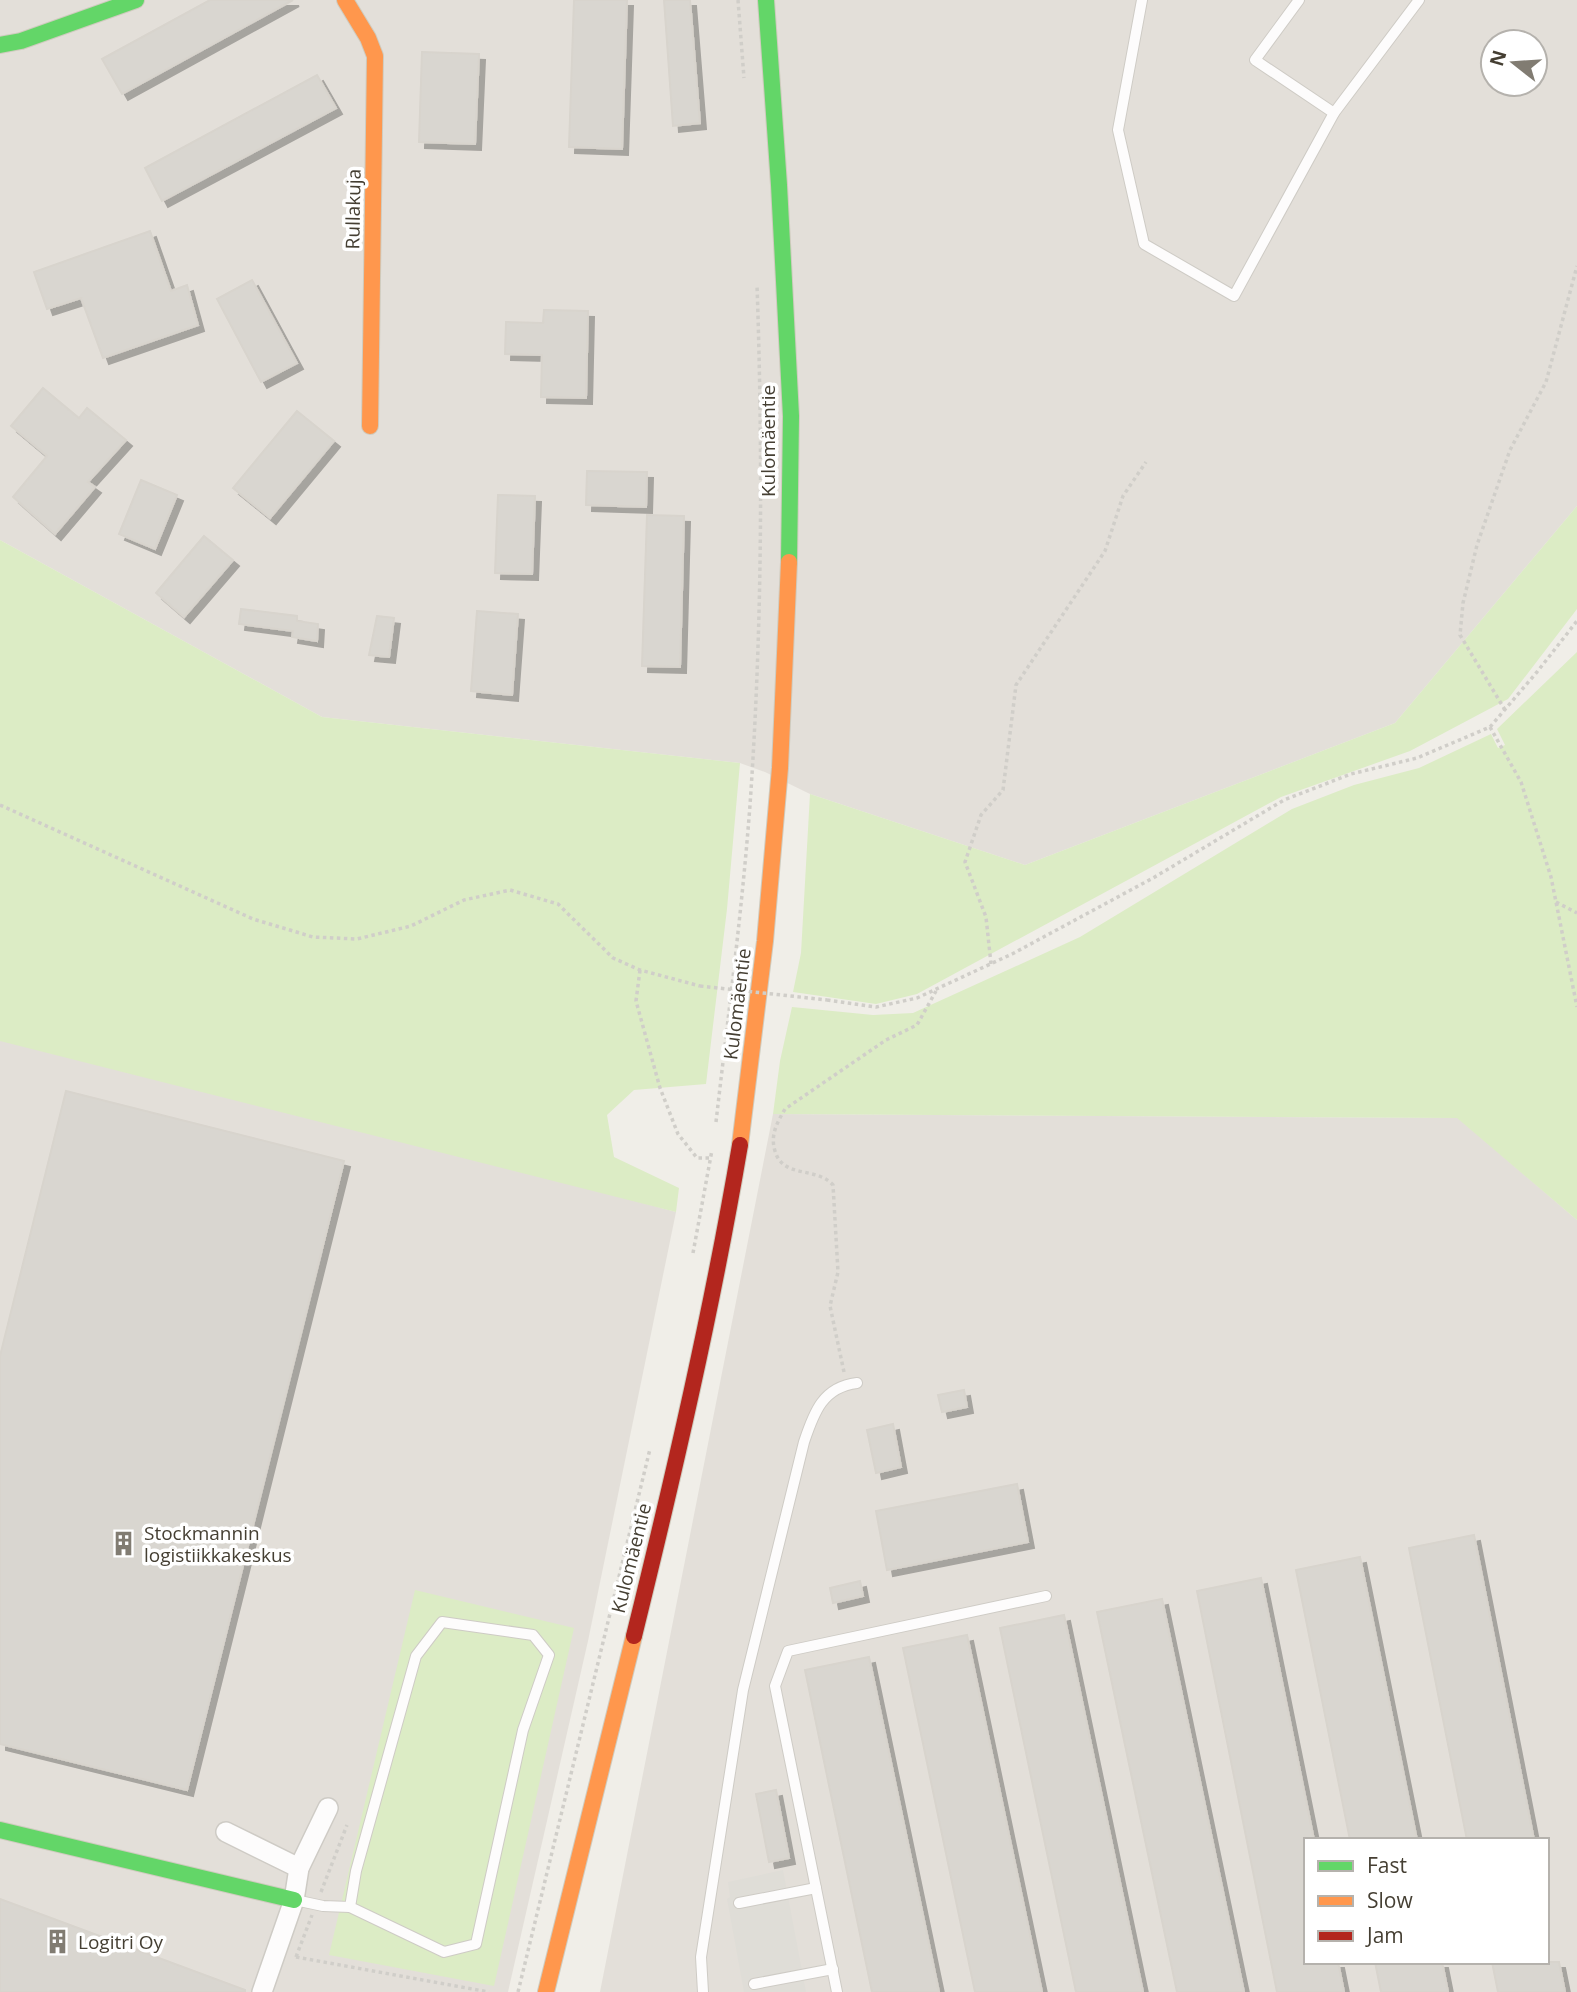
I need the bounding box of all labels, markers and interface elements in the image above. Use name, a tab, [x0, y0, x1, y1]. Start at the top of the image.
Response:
north arrow	[1479, 28, 1549, 98]
text: N	[1483, 47, 1512, 69]
street label: Rullakuja	[339, 169, 367, 249]
street label: Kulomäentie	[755, 385, 781, 497]
street label: Kulomäentie	[717, 947, 757, 1061]
street label: Kulomäentie	[605, 1500, 657, 1616]
place label: Stockmannin logistiikkakeskus	[144, 1520, 292, 1568]
building icon: Stockmannin logistiikkakeskus	[110, 1530, 138, 1558]
legend	[1304, 1838, 1549, 1964]
text: Fast	[1367, 1851, 1407, 1879]
text: Slow	[1367, 1886, 1413, 1914]
text: Jam	[1365, 1921, 1404, 1949]
building icon: Logitri Oy	[44, 1928, 72, 1956]
place label: Logitri Oy	[78, 1929, 164, 1955]

